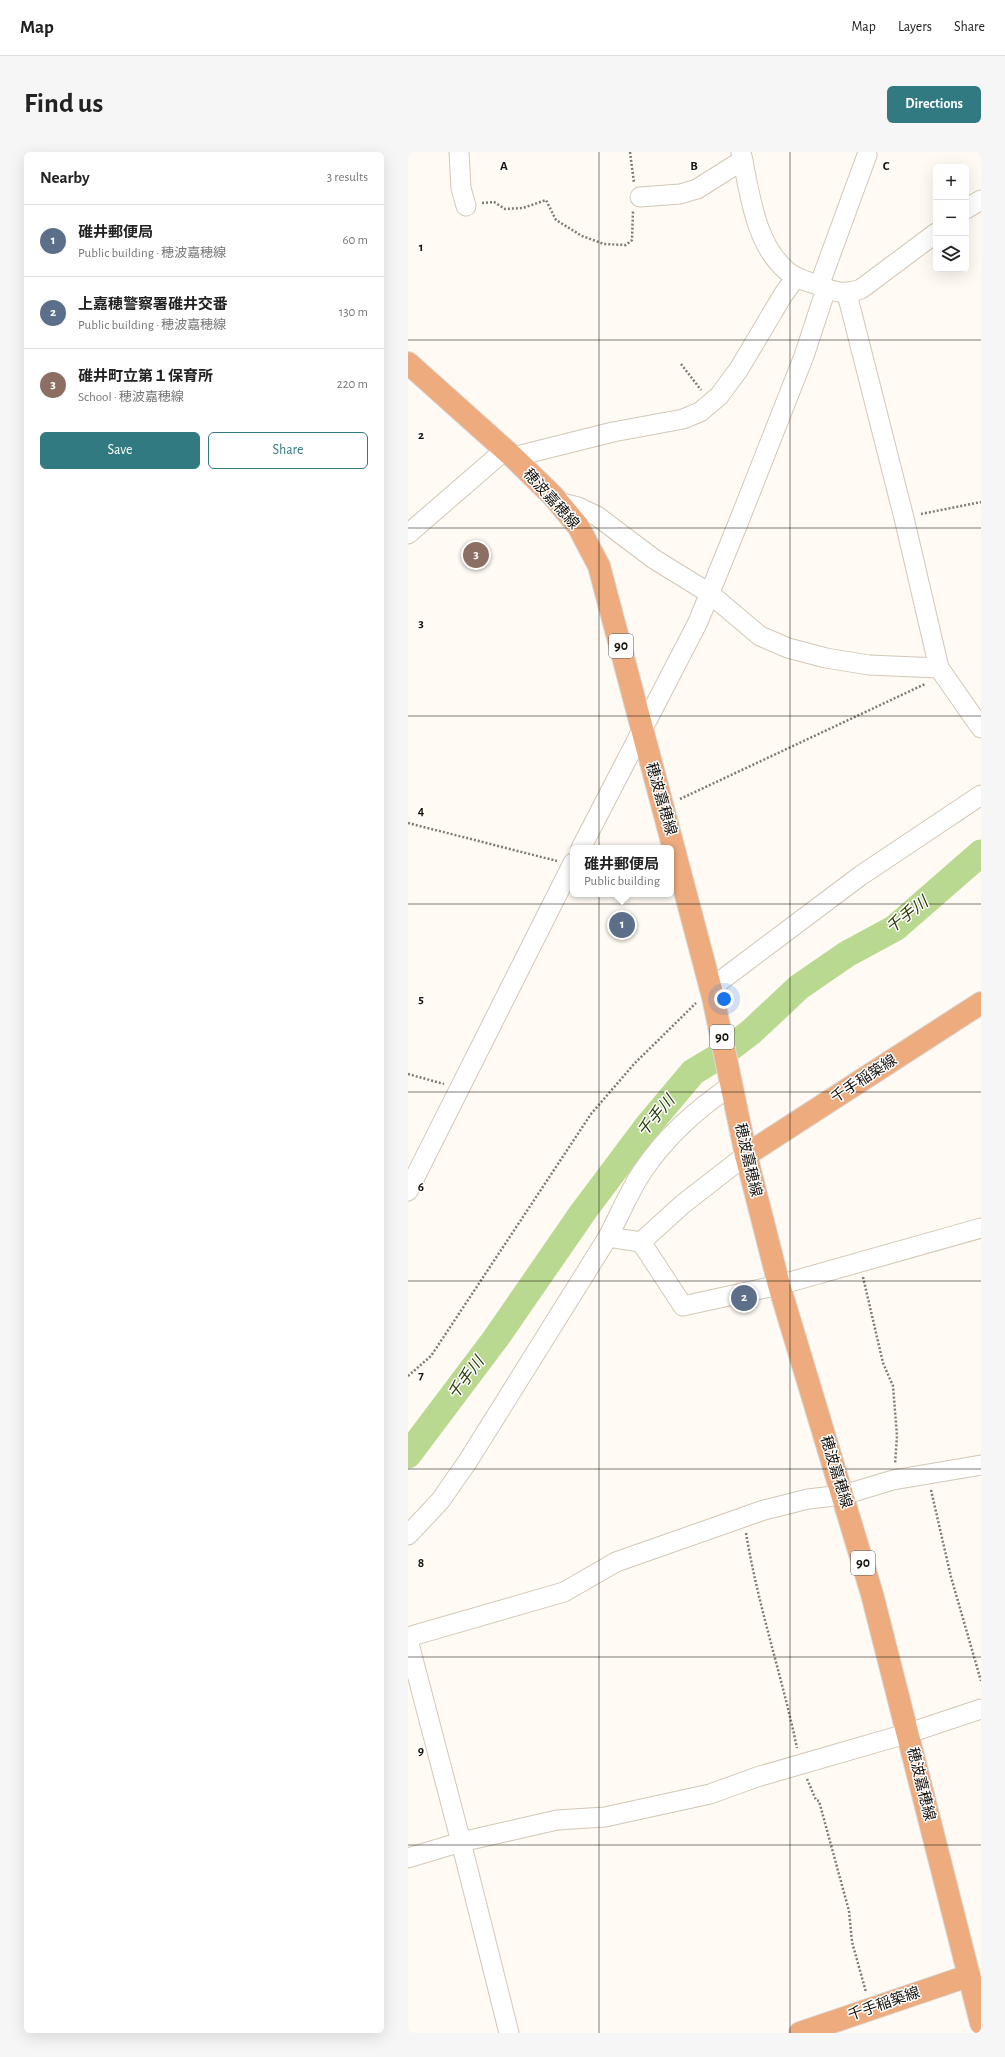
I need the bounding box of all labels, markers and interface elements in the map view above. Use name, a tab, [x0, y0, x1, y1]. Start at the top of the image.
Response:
text: Map	[20, 18, 54, 37]
text: Map	[851, 20, 876, 34]
text: Layers	[898, 20, 932, 34]
text: Share	[954, 20, 985, 34]
button: Directions	[887, 86, 981, 123]
text: Find us	[24, 90, 103, 118]
text: A	[500, 160, 508, 173]
text: B	[690, 160, 698, 173]
text: C	[883, 160, 890, 173]
map controls	[933, 164, 969, 272]
button: +	[933, 164, 969, 200]
text: Nearby	[40, 169, 90, 186]
text: 3 results	[327, 171, 368, 184]
button: −	[933, 200, 969, 236]
text: 碓井郵便局	[78, 225, 153, 240]
text: 1	[51, 234, 55, 247]
text: 60 m	[342, 234, 368, 247]
button: layers	[933, 236, 969, 272]
text: 1	[419, 241, 423, 254]
text: Public building · 穂波嘉穂線	[78, 247, 226, 260]
text: 上嘉穂警察署碓井交番	[78, 297, 228, 312]
text: 2	[50, 306, 56, 319]
text: 130 m	[339, 306, 368, 319]
text: Public building · 穂波嘉穂線	[78, 319, 226, 332]
text: 碓井町立第１保育所	[78, 369, 213, 384]
text: 3	[50, 378, 56, 391]
text: 220 m	[337, 378, 368, 391]
text: School · 穂波嘉穂線	[78, 391, 184, 404]
text: 2	[418, 429, 424, 442]
button: Save	[40, 432, 200, 469]
button: Share	[208, 432, 368, 469]
street label: 穂波嘉穂線	[520, 465, 582, 532]
pin: 3	[463, 540, 489, 570]
text: 3	[418, 617, 424, 630]
road number: 90	[609, 634, 633, 658]
street label: 穂波嘉穂線	[643, 761, 680, 837]
text: 4	[418, 805, 425, 818]
popup	[570, 845, 674, 897]
text: 碓井郵便局	[584, 857, 659, 872]
text: Public building	[584, 875, 660, 888]
water label: 千手川	[883, 892, 932, 936]
pin: 1	[609, 910, 635, 940]
your location	[714, 989, 734, 1009]
text: 5	[418, 993, 424, 1006]
road number: 90	[710, 1025, 734, 1049]
street label: 千手稲築線	[828, 1051, 900, 1106]
water label: 千手川	[634, 1090, 679, 1140]
street label: 穂波嘉穂線	[732, 1122, 765, 1198]
text: 6	[418, 1181, 424, 1194]
pin: 2	[731, 1283, 757, 1313]
water label: 千手川	[444, 1352, 488, 1402]
text: 7	[418, 1369, 424, 1382]
street label: 穂波嘉穂線	[818, 1434, 855, 1510]
road number: 90	[851, 1551, 875, 1575]
text: 8	[418, 1557, 424, 1570]
text: 9	[418, 1745, 424, 1758]
street label: 穂波嘉穂線	[905, 1746, 938, 1822]
street label: 千手稲築線	[846, 1984, 922, 2023]

